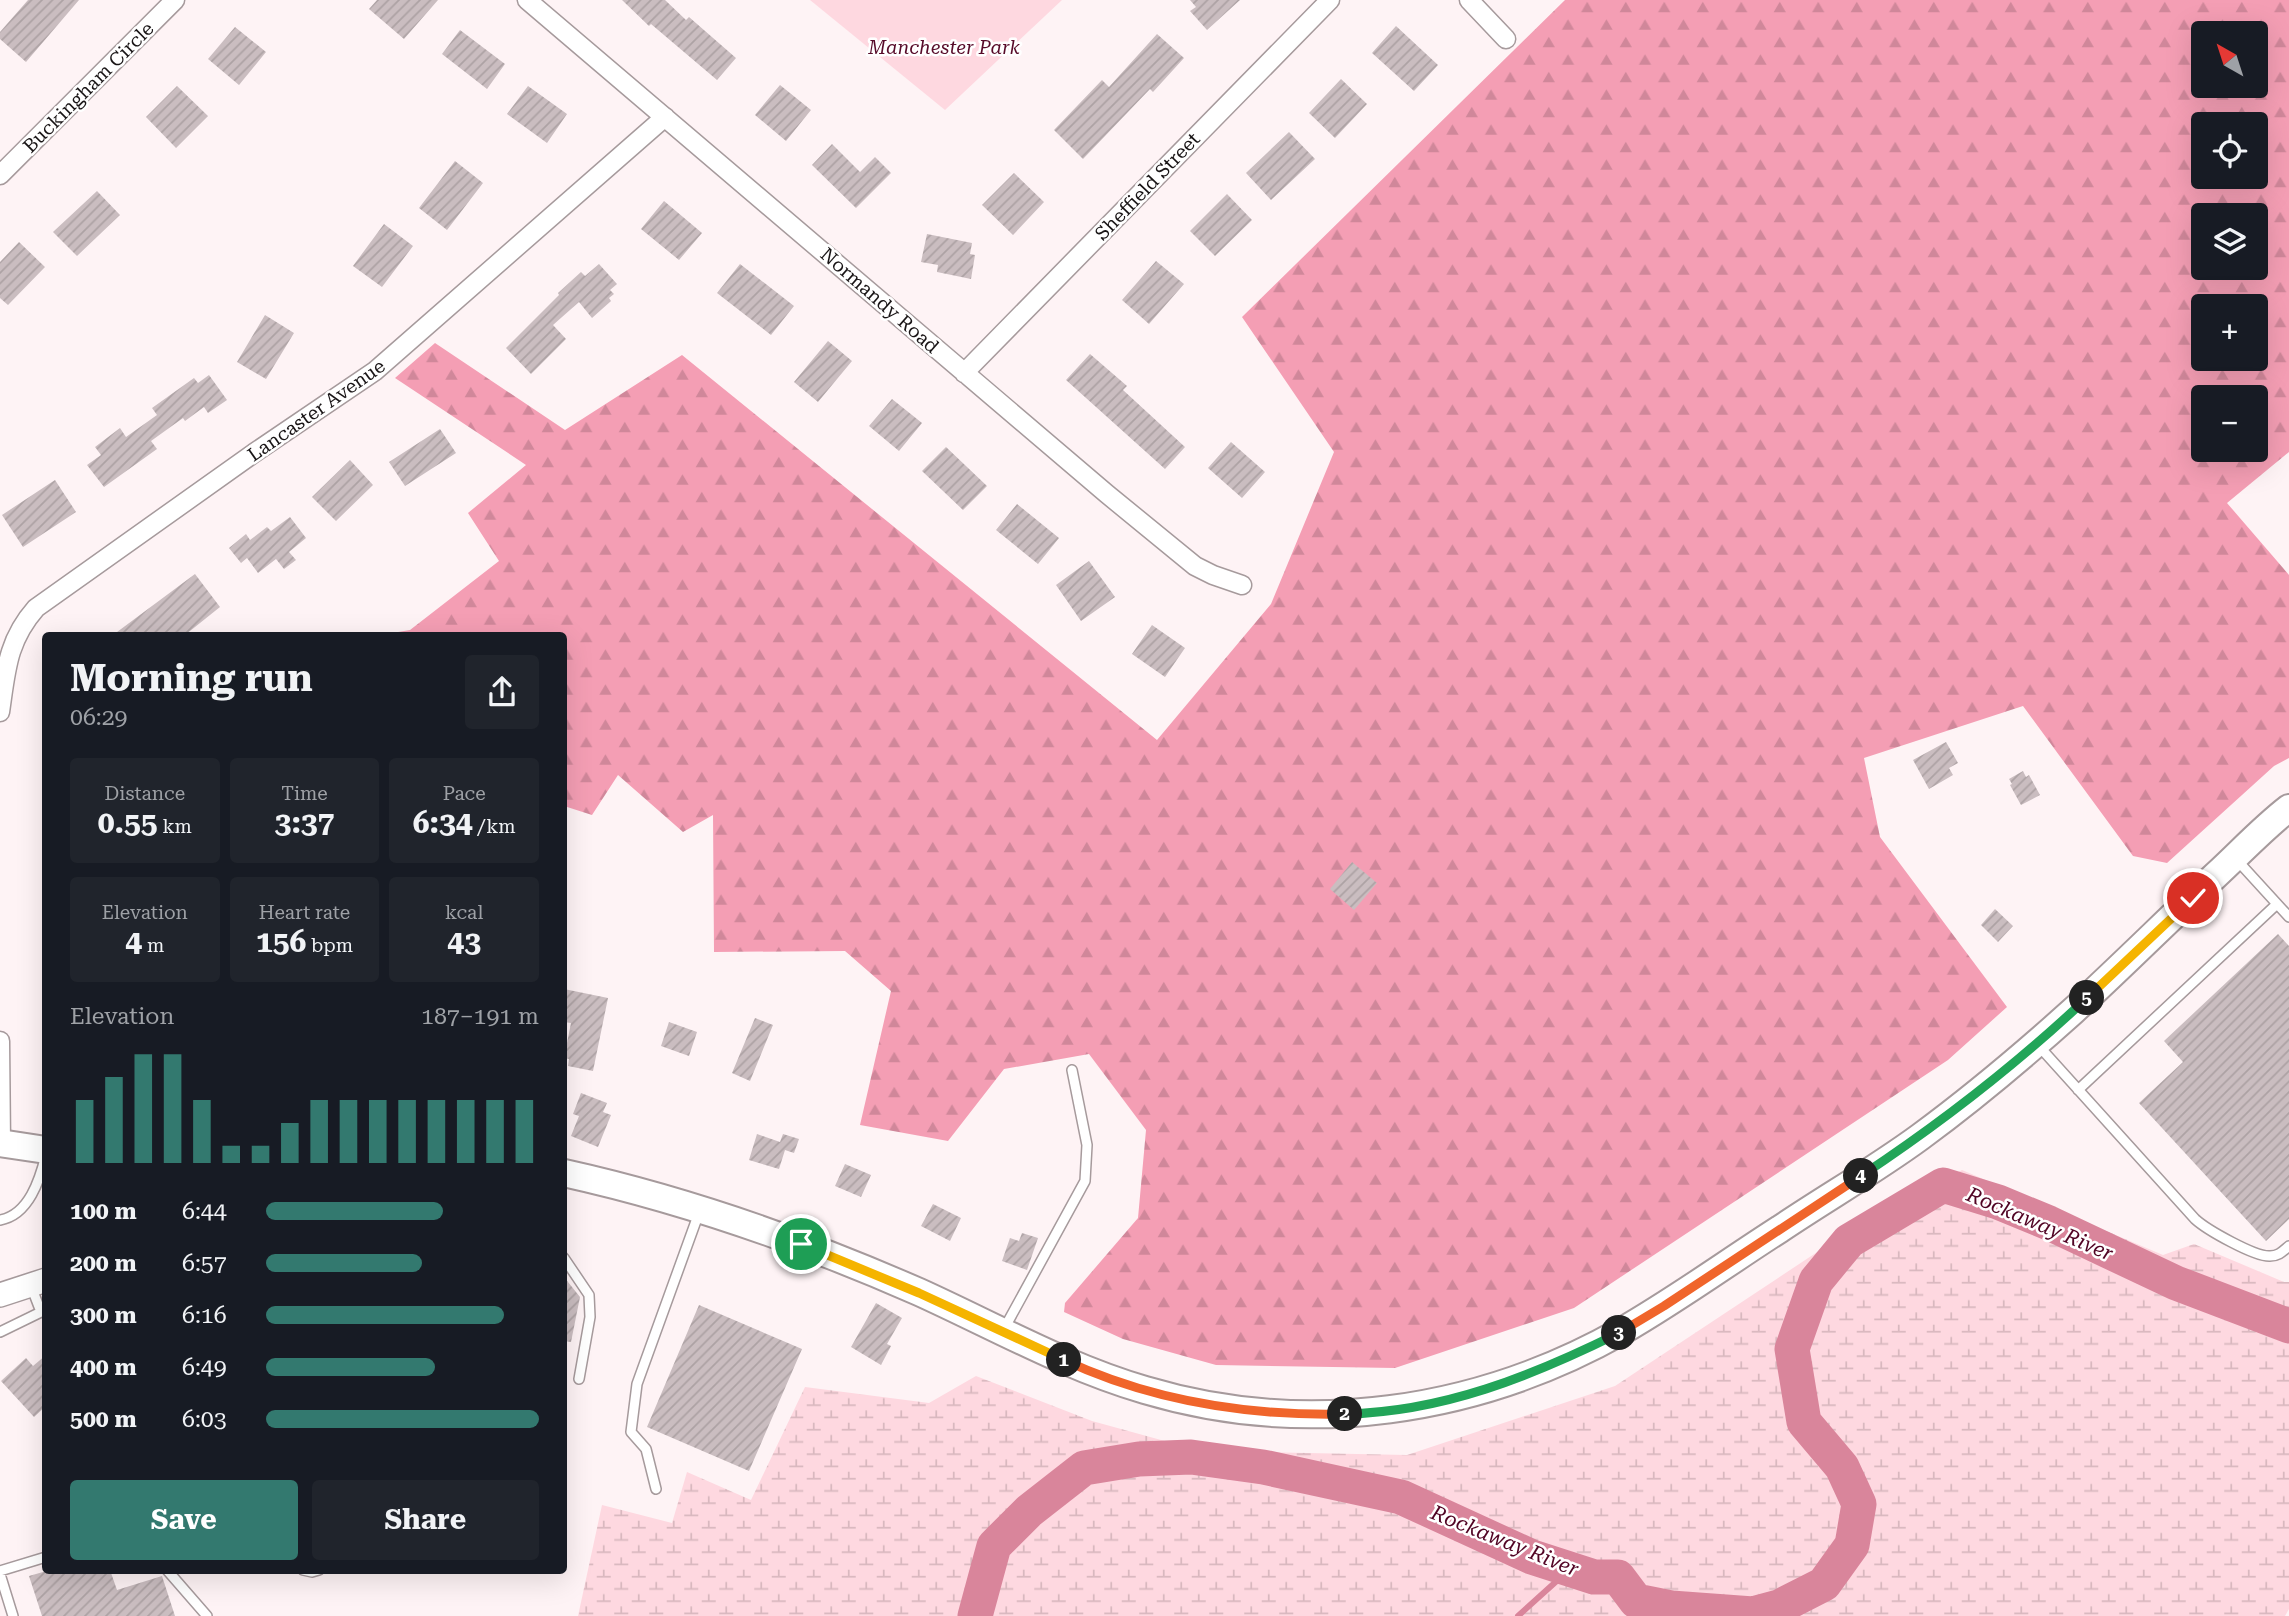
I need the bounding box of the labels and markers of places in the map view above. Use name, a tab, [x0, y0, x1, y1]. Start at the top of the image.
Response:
pin	[2163, 868, 2223, 928]
pin: 5	[2070, 981, 2104, 1016]
pin: 4	[1843, 1158, 1878, 1194]
pin	[771, 1214, 831, 1274]
pin: 3	[1602, 1316, 1636, 1350]
pin: 1	[1046, 1342, 1082, 1378]
pin: 2	[1328, 1396, 1362, 1432]

